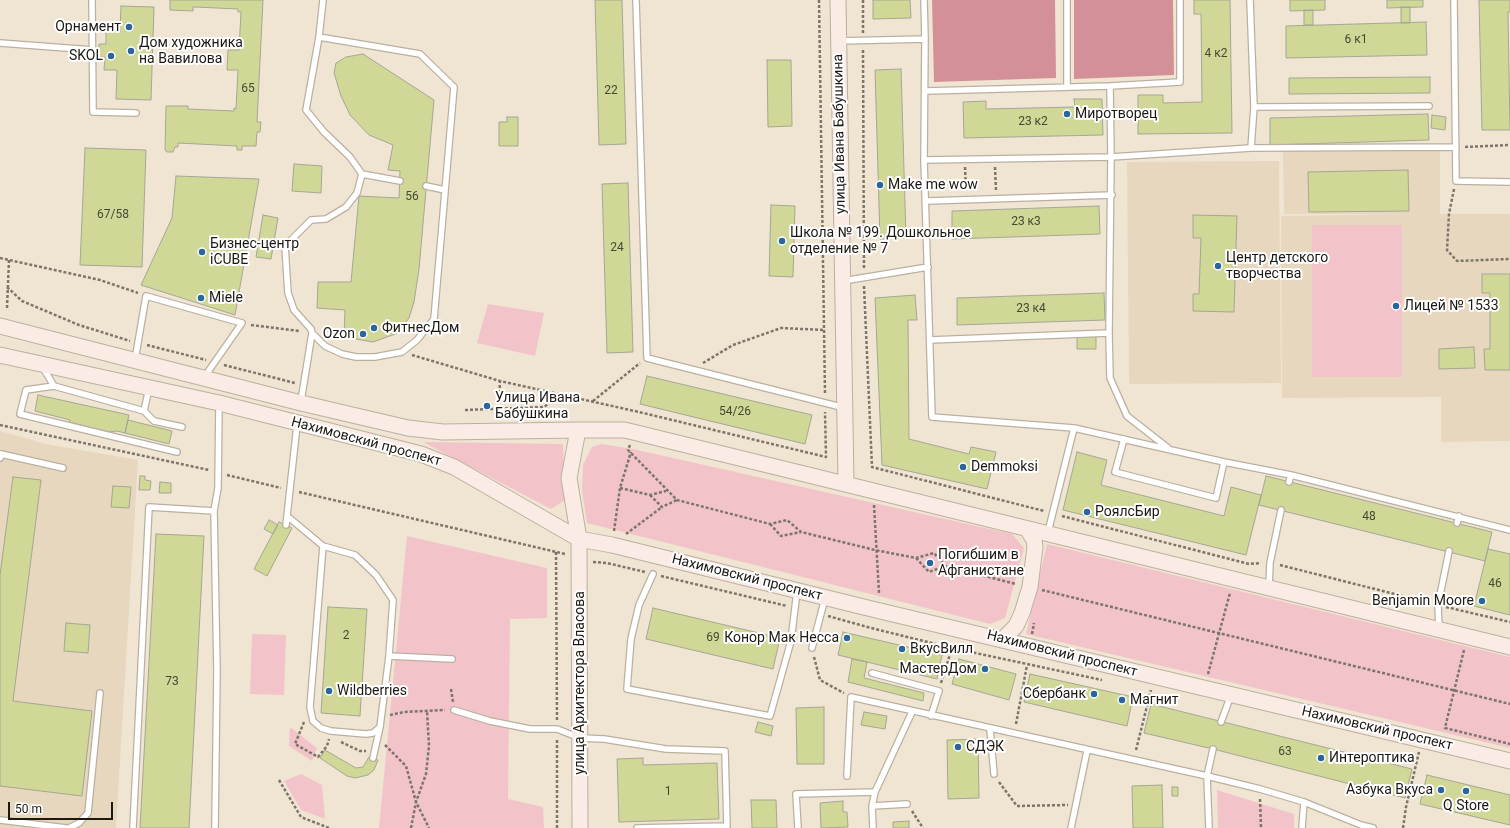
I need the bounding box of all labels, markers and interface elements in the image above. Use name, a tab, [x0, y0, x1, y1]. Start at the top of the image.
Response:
place label: Орнамент	[55, 19, 121, 35]
marker: Орнамент	[124, 22, 134, 32]
house number: 6 к1	[1345, 33, 1367, 47]
place label: Дом художника на Вавилова	[139, 35, 243, 68]
marker: Дом художника на Вавилова	[126, 46, 136, 56]
house number: 4 к2	[1205, 47, 1227, 61]
place label: SKOL	[69, 48, 103, 64]
marker: SKOL	[106, 51, 116, 61]
street label: улица Ивана Бабушкина	[830, 54, 850, 214]
house number: 65	[241, 82, 255, 96]
house number: 22	[604, 84, 618, 98]
place label: Миротворец	[1075, 106, 1157, 122]
marker: Миротворец	[1062, 109, 1072, 119]
house number: 23 к2	[1018, 115, 1048, 129]
place label: Make me wow	[888, 177, 978, 193]
marker: Make me wow	[875, 180, 885, 190]
house number: 56	[405, 190, 419, 204]
house number: 67/58	[97, 208, 129, 222]
house number: 23 к3	[1011, 215, 1041, 229]
place label: Школа № 199. Дошкольное отделение № 7	[790, 225, 971, 258]
place label: Бизнес-центр iCUBE	[210, 236, 299, 268]
marker: Школа № 199. Дошкольное отделение № 7	[777, 236, 787, 246]
house number: 24	[610, 241, 624, 255]
marker: Бизнес-центр iCUBE	[197, 247, 207, 257]
place label: Центр детского творчества	[1226, 250, 1328, 282]
marker: Центр детского творчества	[1213, 261, 1223, 271]
place label: Miele	[209, 290, 243, 306]
marker: Miele	[196, 293, 206, 303]
place label: Лицей № 1533	[1404, 298, 1499, 314]
marker: Лицей № 1533	[1391, 301, 1401, 311]
house number: 23 к4	[1016, 302, 1046, 316]
place label: ФитнесДом	[382, 320, 459, 336]
marker: ФитнесДом	[369, 323, 379, 333]
place label: Ozon	[323, 326, 355, 342]
marker: Ozon	[358, 329, 368, 339]
place label: Улица Ивана Бабушкина	[495, 390, 580, 422]
marker: Улица Ивана Бабушкина	[482, 401, 492, 411]
house number: 54/26	[719, 405, 751, 419]
street label: Нахимовский проспект	[289, 414, 443, 470]
place label: Demmoksi	[971, 459, 1038, 475]
marker: Demmoksi	[958, 462, 968, 472]
place label: РоялсБир	[1095, 504, 1160, 520]
marker: РоялсБир	[1082, 507, 1092, 517]
house number: 48	[1362, 510, 1376, 524]
place label: Погибшим в Афганистане	[938, 547, 1024, 580]
street label: Нахимовский проспект	[670, 551, 824, 605]
marker: Погибшим в Афганистане	[925, 558, 935, 568]
house number: 46	[1488, 577, 1502, 591]
street label: улица Архитектора Власова	[572, 591, 588, 775]
place label: Benjamin Moore	[1372, 593, 1474, 609]
marker: Benjamin Moore	[1477, 596, 1487, 606]
street label: Нахимовский проспект	[985, 627, 1139, 681]
house number: 2	[343, 629, 349, 643]
place label: Конор Мак Несса	[724, 630, 839, 646]
house number: 69	[706, 631, 720, 645]
marker: Конор Мак Несса	[842, 633, 852, 643]
place label: ВкусВилл	[910, 641, 973, 657]
marker: ВкусВилл	[897, 644, 907, 654]
place label: МастерДом	[899, 661, 977, 677]
marker: МастерДом	[980, 664, 990, 674]
house number: 73	[165, 675, 179, 689]
place label: Wildberries	[337, 683, 407, 699]
marker: Wildberries	[324, 686, 334, 696]
place label: Сбербанк	[1023, 686, 1086, 702]
marker: Сбербанк	[1089, 689, 1099, 699]
place label: Магнит	[1130, 692, 1179, 708]
marker: Магнит	[1117, 695, 1127, 705]
street label: Нахимовский проспект	[1300, 703, 1454, 755]
place label: СДЭК	[966, 739, 1004, 755]
marker: СДЭК	[953, 742, 963, 752]
house number: 63	[1278, 745, 1292, 759]
place label: Интероптика	[1329, 750, 1415, 766]
marker: Интероптика	[1316, 753, 1326, 763]
place label: Азбука Вкуса	[1346, 782, 1433, 798]
house number: 1	[665, 785, 671, 799]
marker: Азбука Вкуса	[1436, 785, 1446, 795]
marker: Q Store	[1461, 786, 1471, 796]
scale bar	[10, 794, 115, 820]
place label: Q Store	[1443, 798, 1489, 814]
text: 50 m	[15, 802, 42, 816]

